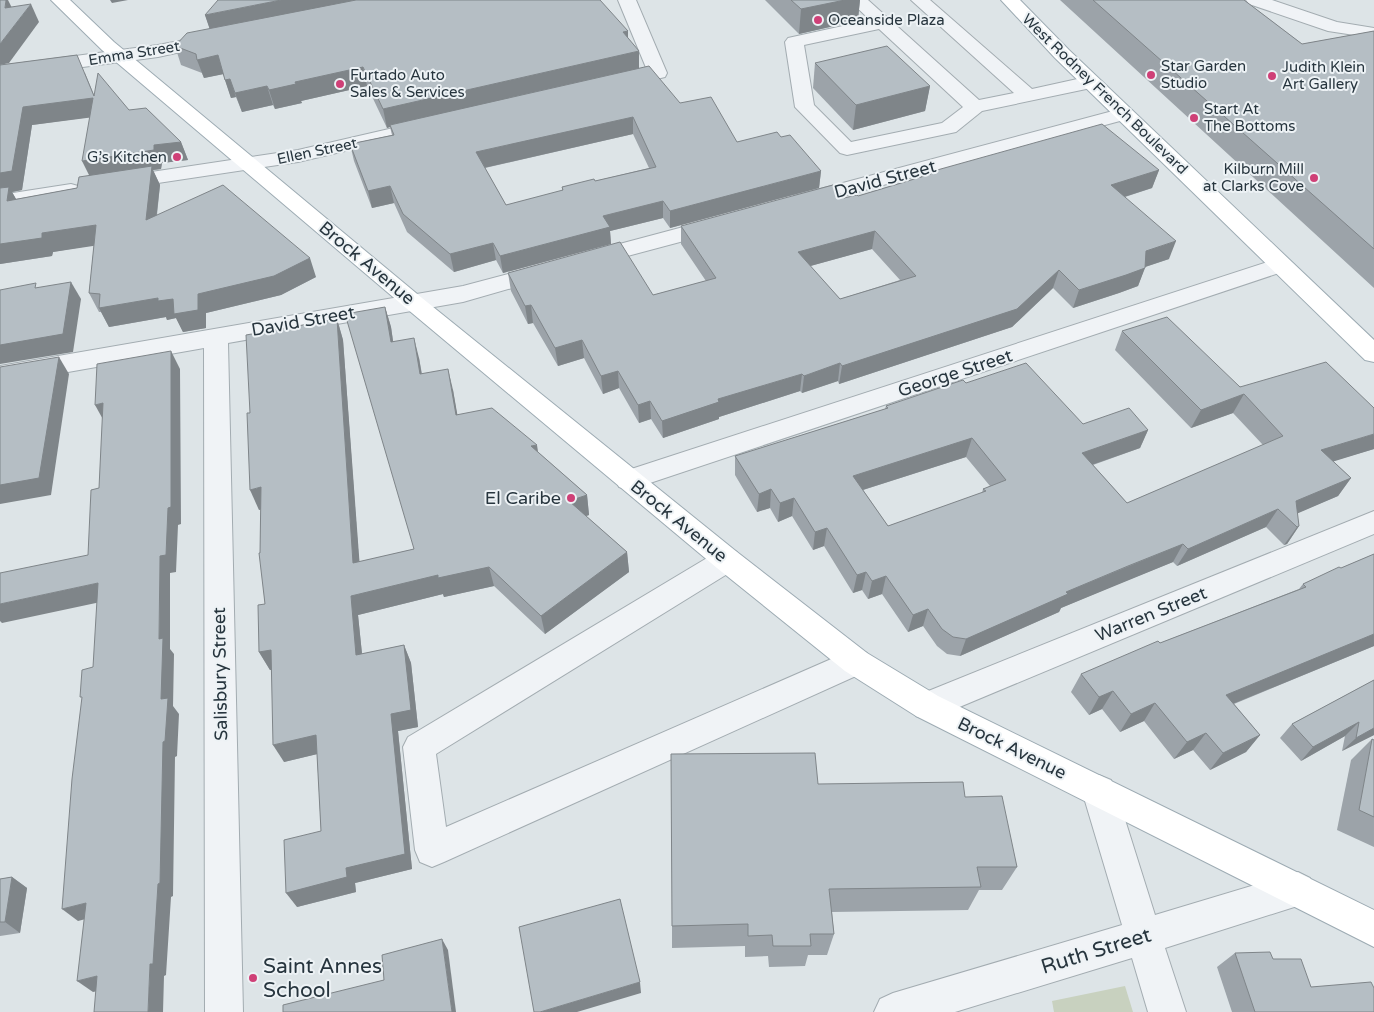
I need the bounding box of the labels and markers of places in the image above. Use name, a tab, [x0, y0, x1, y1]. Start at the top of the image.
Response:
place label: Oceanside Plaza	[828, 11, 945, 29]
marker: Oceanside Plaza	[812, 14, 824, 26]
place label: Star Garden Studio	[1161, 57, 1246, 92]
place label: Judith Klein Art Gallery	[1282, 58, 1365, 93]
place label: Furtado Auto Sales & Services	[350, 66, 465, 101]
marker: Star Garden Studio	[1145, 69, 1157, 81]
marker: Judith Klein Art Gallery	[1266, 70, 1278, 82]
marker: Furtado Auto Sales & Services	[334, 78, 346, 90]
place label: Start At The Bottoms	[1204, 100, 1295, 135]
marker: Start At The Bottoms	[1188, 112, 1200, 124]
place label: G’s Kitchen	[87, 148, 167, 166]
marker: G’s Kitchen	[171, 151, 183, 163]
place label: Kilburn Mill at Clarks Cove	[1203, 160, 1304, 195]
marker: Kilburn Mill at Clarks Cove	[1308, 172, 1320, 184]
place label: El Caribe	[485, 487, 561, 509]
marker: El Caribe	[565, 492, 577, 504]
place label: Saint Annes School	[263, 954, 382, 1003]
marker: Saint Annes School	[247, 972, 259, 984]

